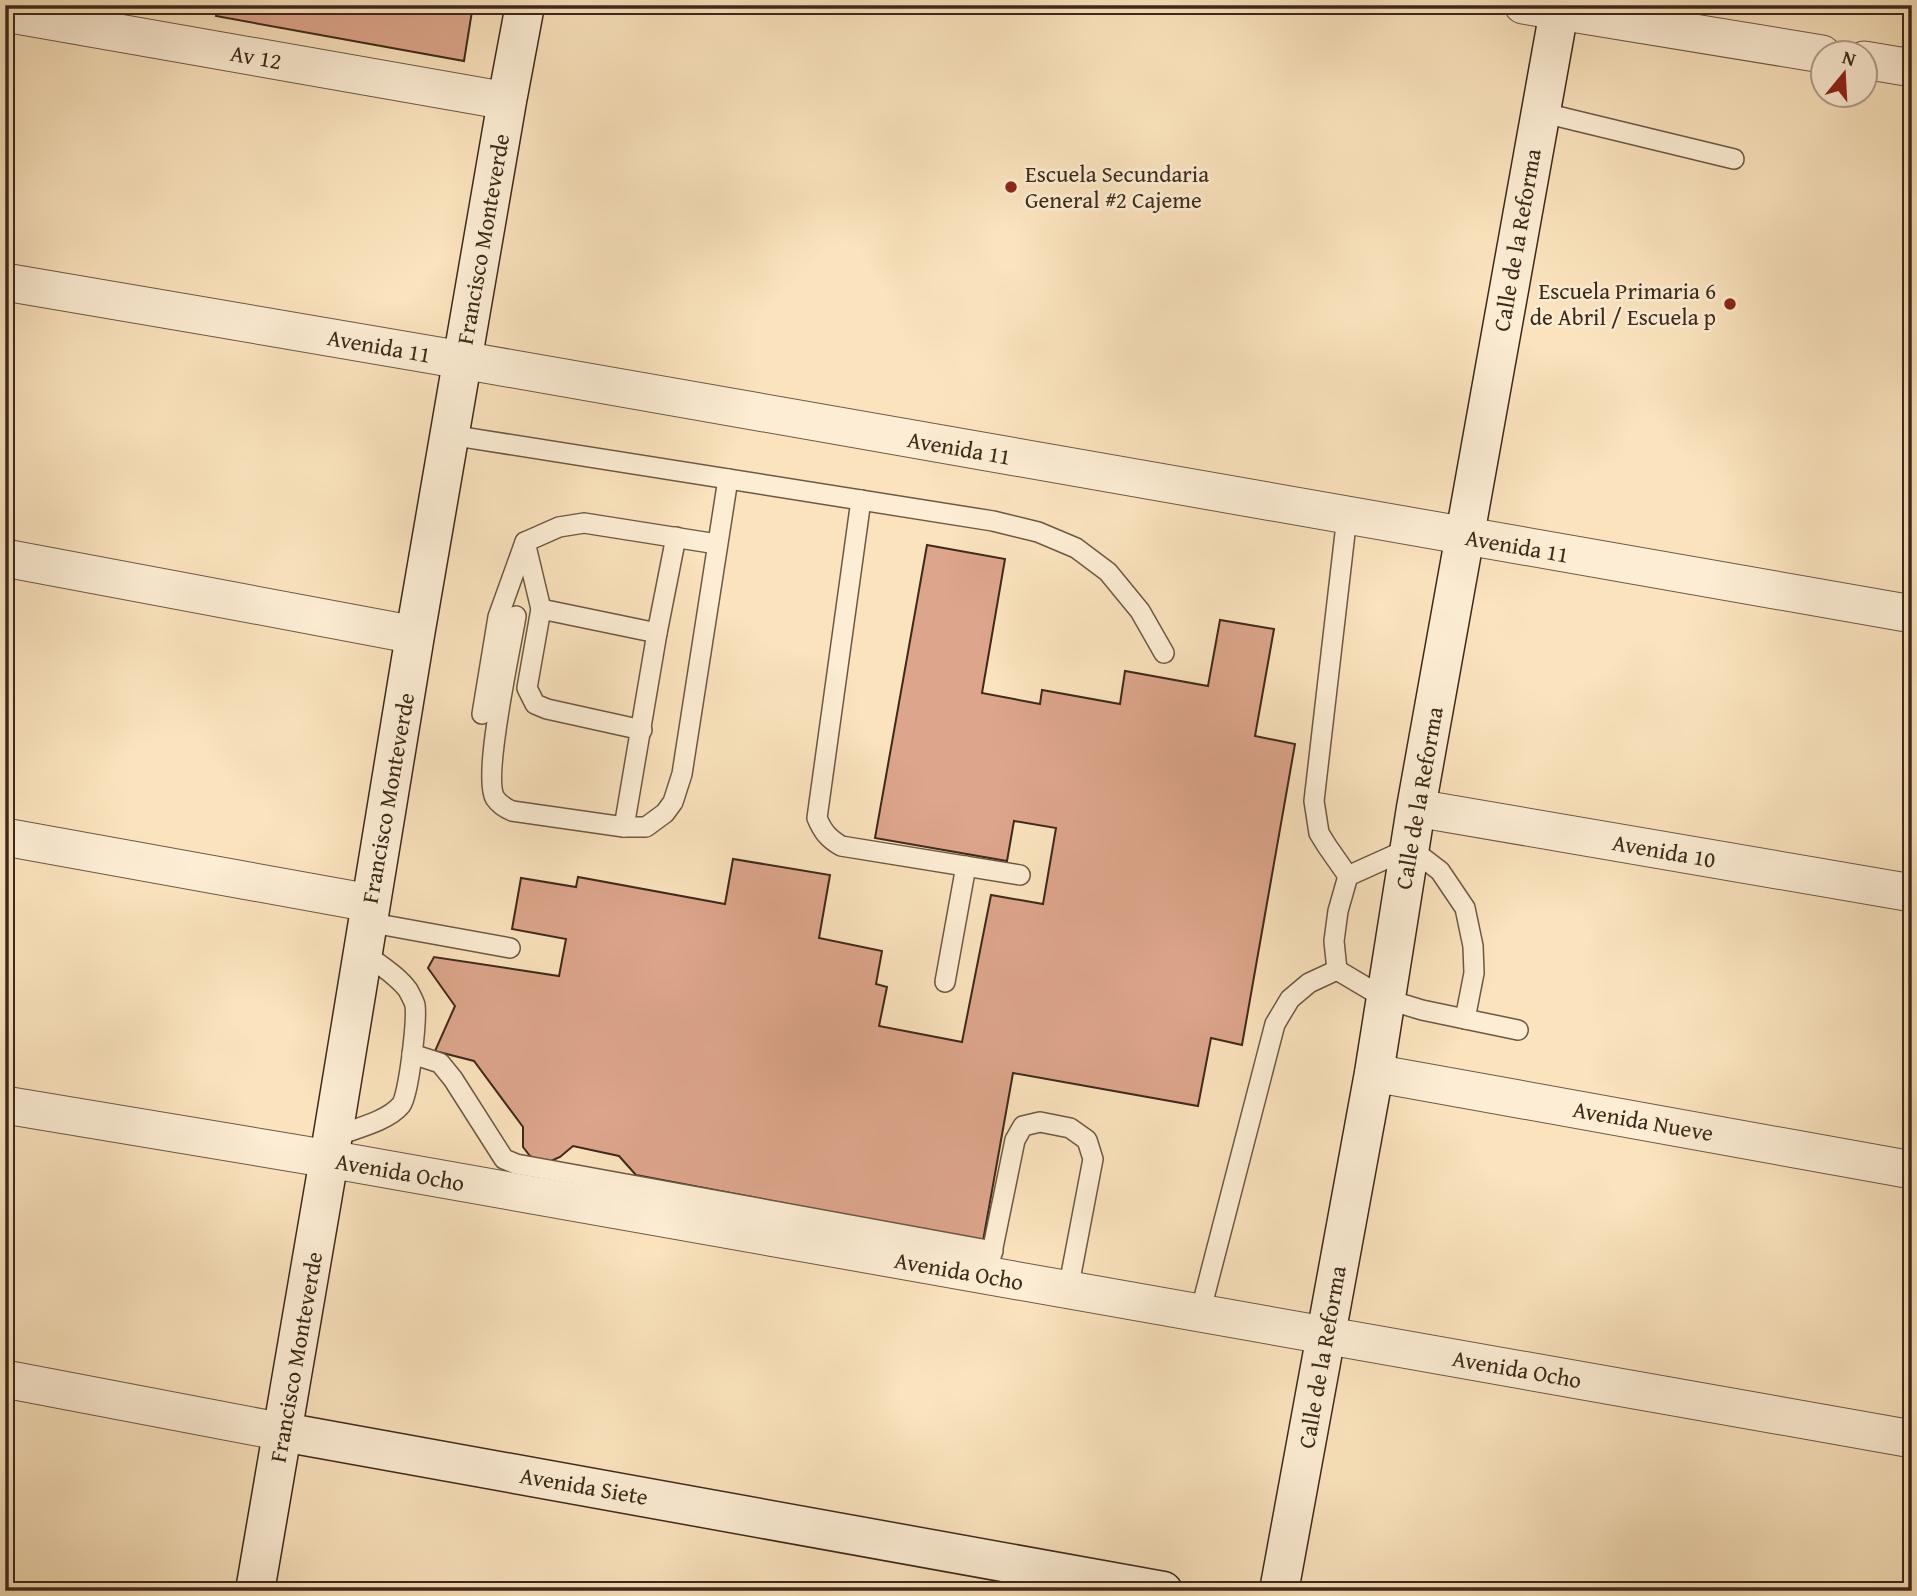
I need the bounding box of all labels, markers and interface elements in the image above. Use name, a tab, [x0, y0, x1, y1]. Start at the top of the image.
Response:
street label: Av 12	[228, 36, 284, 77]
north arrow	[1808, 38, 1878, 108]
text: N	[1839, 43, 1860, 73]
street label: Francisco Monteverde	[448, 131, 517, 347]
street label: Calle de la Reforma	[1484, 146, 1549, 334]
place label: Escuela Secundaria General #2 Cajeme	[1025, 157, 1209, 216]
marker: Escuela Secundaria General #2 Cajeme	[1003, 179, 1019, 195]
place label: Escuela Primaria 6 de Abril / Escuela p	[1530, 274, 1716, 333]
marker: Escuela Primaria 6 de Abril / Escuela p	[1722, 296, 1738, 312]
street label: Avenida 11	[325, 320, 433, 371]
street label: Avenida 11	[905, 422, 1013, 473]
street label: Avenida 11	[1463, 520, 1571, 571]
street label: Francisco Monteverde	[353, 690, 422, 906]
street label: Calle de la Reforma	[1386, 704, 1451, 892]
street label: Avenida 10	[1610, 825, 1718, 876]
street label: Avenida Nueve	[1570, 1092, 1716, 1149]
street label: Avenida Ocho	[333, 1144, 467, 1199]
street label: Avenida Ocho	[892, 1243, 1026, 1298]
street label: Francisco Monteverde	[261, 1249, 330, 1465]
street label: Calle de la Reforma	[1289, 1263, 1354, 1451]
street label: Avenida Ocho	[1450, 1341, 1584, 1396]
street label: Avenida Siete	[517, 1458, 651, 1513]

